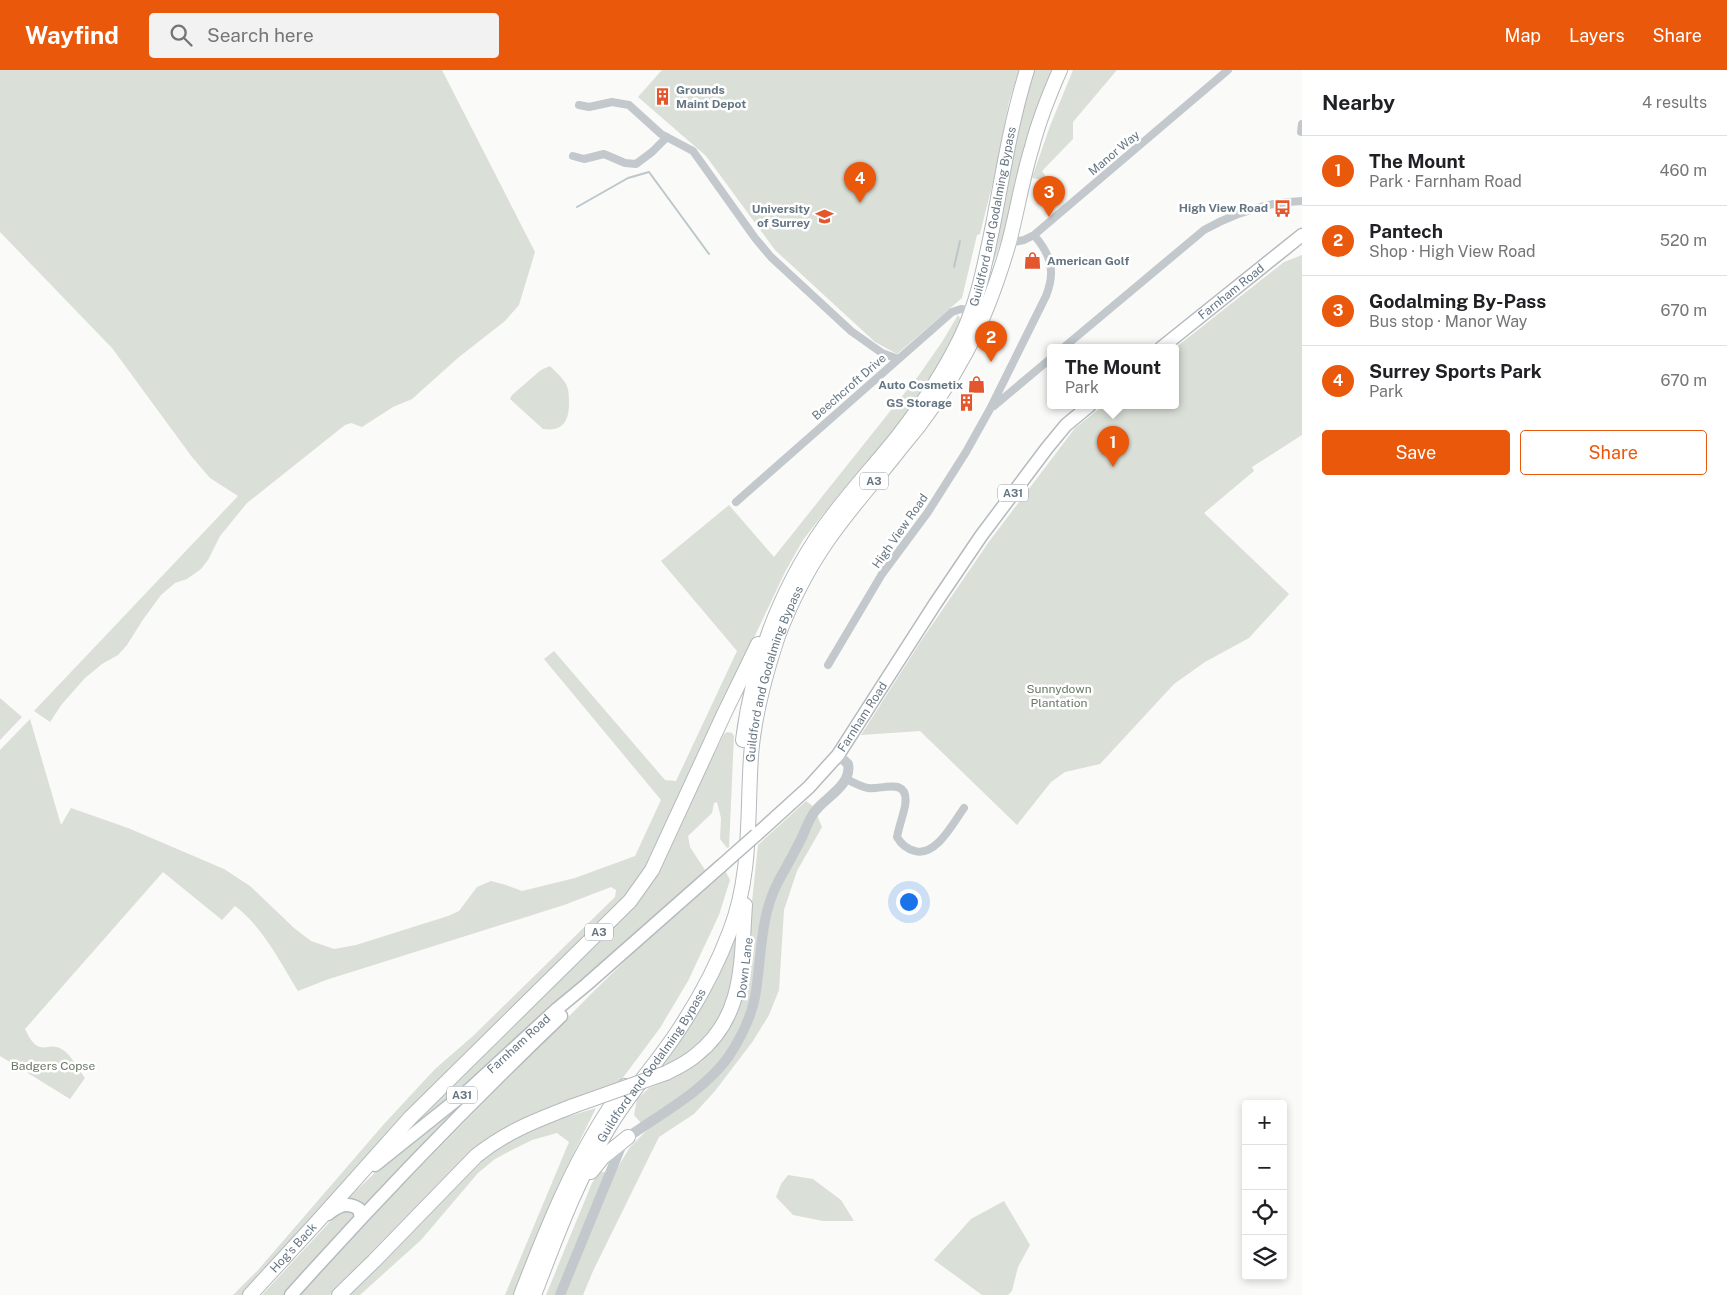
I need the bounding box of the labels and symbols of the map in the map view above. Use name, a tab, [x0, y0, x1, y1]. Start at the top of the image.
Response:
place label: Grounds Maint Depot	[676, 83, 746, 111]
building icon: Grounds Maint Depot	[652, 87, 672, 107]
street label: Guildford and Godalming Bypass	[967, 125, 1019, 308]
street label: Manor Way	[1086, 127, 1143, 178]
pin: 4	[844, 162, 876, 203]
pin: 3	[1033, 176, 1065, 217]
bus stop icon: High View Road	[1272, 198, 1292, 218]
place label: High View Road	[1179, 201, 1268, 215]
place label: University of Surrey	[752, 202, 810, 230]
school or university icon: University of Surrey	[814, 206, 834, 226]
shop icon: American Golf	[1023, 251, 1043, 271]
place label: American Golf	[1047, 254, 1129, 268]
street label: Farnham Road	[1195, 261, 1267, 322]
pin: 2	[975, 321, 1007, 362]
street label: Beechcroft Drive	[809, 351, 889, 423]
shop icon: Auto Cosmetix	[967, 375, 987, 395]
place label: Auto Cosmetix	[878, 378, 963, 392]
building icon: GS Storage	[956, 393, 976, 413]
place label: GS Storage	[886, 396, 952, 410]
pin: 1	[1097, 426, 1129, 467]
road number: A3	[860, 472, 888, 490]
road number: A31	[998, 484, 1028, 502]
street label: High View Road	[869, 491, 931, 571]
street label: Guildford and Godalming Bypass	[744, 584, 806, 763]
street label: Farnham Road	[835, 679, 890, 755]
park label: Sunnydown Plantation	[1026, 682, 1092, 710]
your location	[896, 889, 922, 915]
road number: A3	[585, 924, 613, 940]
street label: Down Lane	[734, 937, 756, 999]
street label: Guildford and Godalming Bypass	[594, 986, 709, 1145]
street label: Farnham Road	[484, 1012, 553, 1077]
park label: Badgers Copse	[11, 1059, 95, 1073]
road number: A31	[447, 1086, 477, 1104]
street label: Hog's Back	[267, 1220, 320, 1276]

